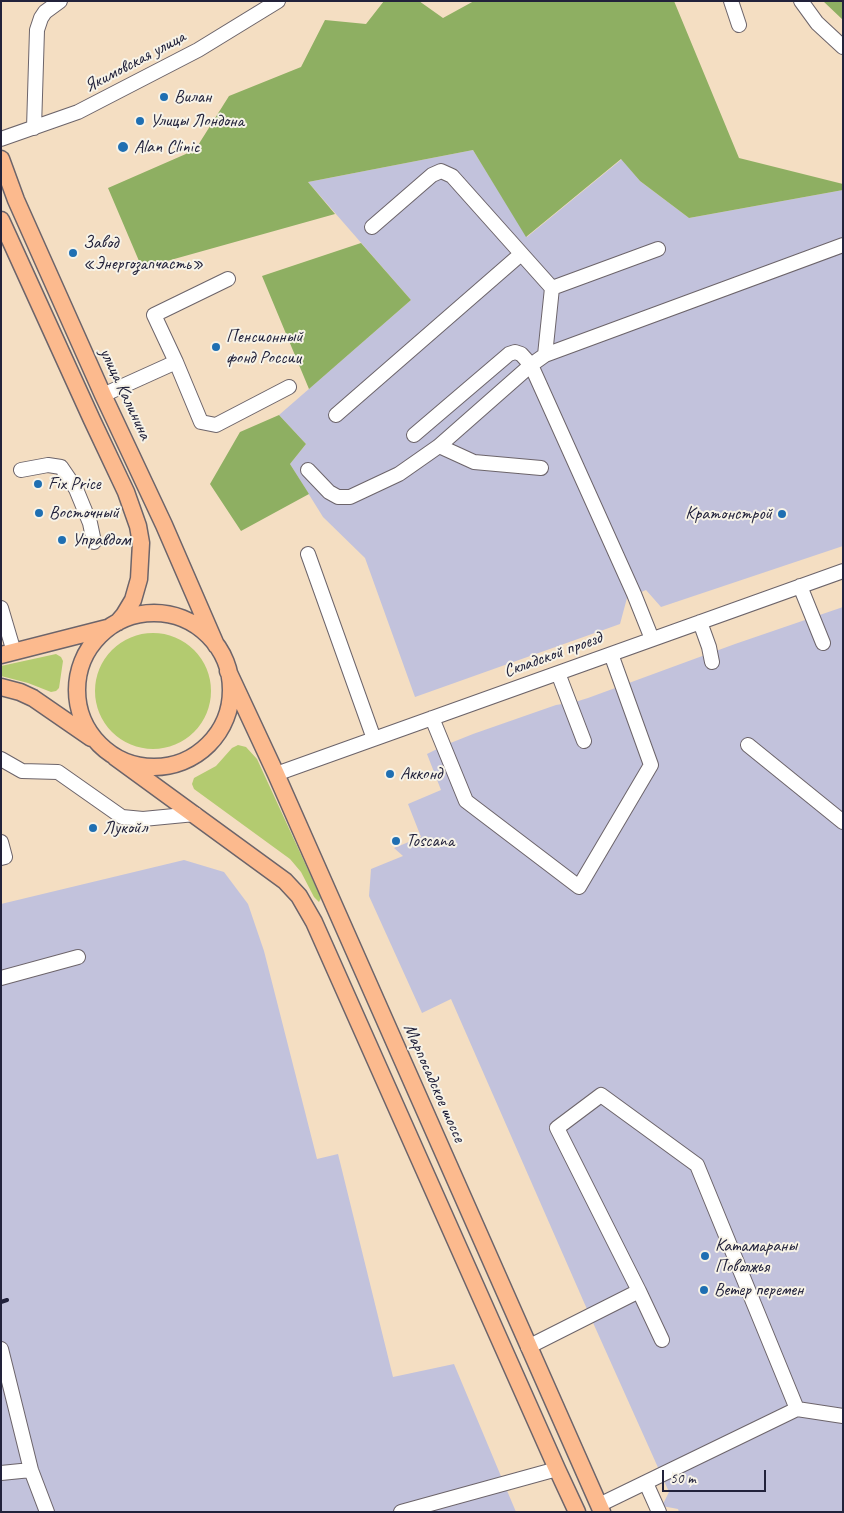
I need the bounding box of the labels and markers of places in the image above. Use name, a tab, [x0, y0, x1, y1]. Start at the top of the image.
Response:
place label: Вилан	[174, 86, 211, 108]
marker: Вилан	[158, 91, 170, 103]
place label: Улицы Лондона	[150, 110, 244, 132]
marker: Улицы Лондона	[134, 115, 146, 127]
place label: Alan Clinic	[134, 136, 200, 158]
marker: Alan Clinic	[116, 140, 130, 154]
place label: Завод «Энергозапчасть»	[83, 232, 204, 274]
marker: Завод «Энергозапчасть»	[67, 247, 79, 259]
place label: Пенсионный фонд России	[226, 326, 303, 368]
marker: Пенсионный фонд России	[210, 341, 222, 353]
place label: Fix Price	[48, 473, 101, 495]
marker: Fix Price	[32, 478, 44, 490]
place label: Восточный	[49, 502, 119, 524]
place label: Кратонстрой	[685, 503, 772, 525]
marker: Восточный	[33, 507, 45, 519]
marker: Кратонстрой	[776, 508, 788, 520]
place label: Управдом	[72, 529, 130, 551]
marker: Управдом	[56, 534, 68, 546]
place label: Акконд	[400, 763, 442, 785]
marker: Акконд	[384, 768, 396, 780]
place label: Лукойл	[103, 817, 147, 839]
marker: Лукойл	[87, 822, 99, 834]
place label: Toscana	[406, 830, 454, 852]
marker: Toscana	[390, 835, 402, 847]
place label: Катамараны Поволжья	[715, 1235, 797, 1278]
marker: Катамараны Поволжья	[699, 1250, 711, 1262]
place label: Ветер перемен	[714, 1279, 803, 1301]
marker: Ветер перемен	[698, 1284, 710, 1296]

